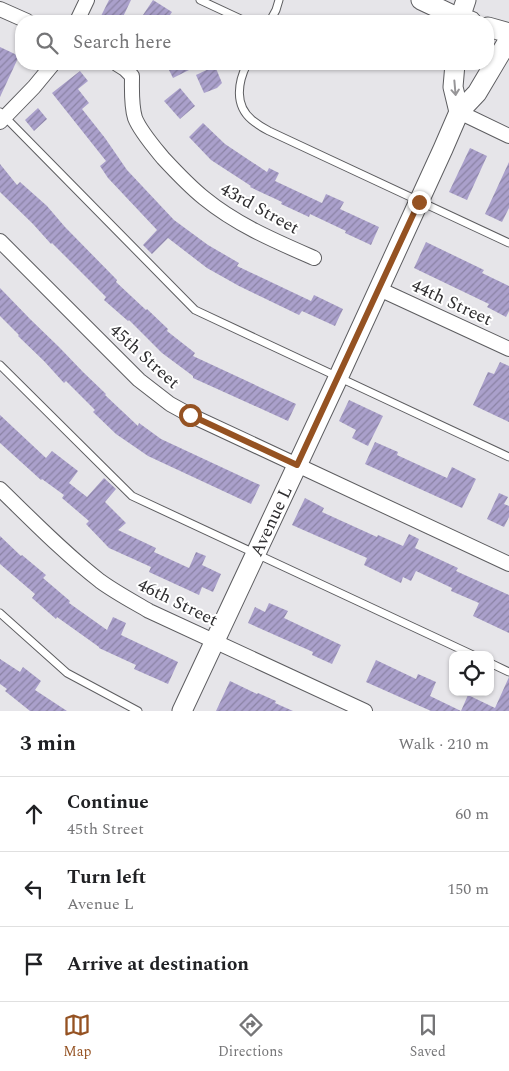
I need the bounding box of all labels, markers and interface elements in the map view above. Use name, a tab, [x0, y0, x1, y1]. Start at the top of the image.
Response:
search box	[15, 15, 494, 70]
text: Search here	[73, 28, 172, 57]
icon: search	[33, 29, 61, 57]
one-way arrow	[450, 80, 459, 96]
street label: 43rd Street	[215, 176, 304, 241]
route end	[408, 191, 431, 214]
street label: 44th Street	[407, 272, 497, 333]
street label: 45th Street	[103, 317, 186, 395]
route start	[179, 404, 202, 427]
street label: Avenue L	[243, 481, 300, 561]
street label: 46th Street	[133, 571, 223, 634]
map controls	[449, 651, 494, 696]
button: locate	[449, 651, 494, 696]
text: 3 min	[20, 728, 76, 760]
text: Walk · 210 m	[398, 732, 489, 756]
text: Continue	[67, 788, 149, 817]
icon: ahead	[20, 800, 48, 828]
text: 60 m	[455, 802, 489, 826]
text: 45th Street	[67, 817, 144, 841]
text: Turn left	[67, 863, 146, 892]
icon: left	[20, 875, 48, 903]
text: 150 m	[447, 877, 489, 901]
text: Avenue L	[67, 892, 134, 916]
icon: arrive	[20, 950, 48, 978]
text: Arrive at destination	[67, 950, 249, 979]
tab: Map	[63, 1011, 91, 1062]
tab: Directions	[218, 1011, 283, 1062]
tab: Saved	[410, 1011, 446, 1062]

